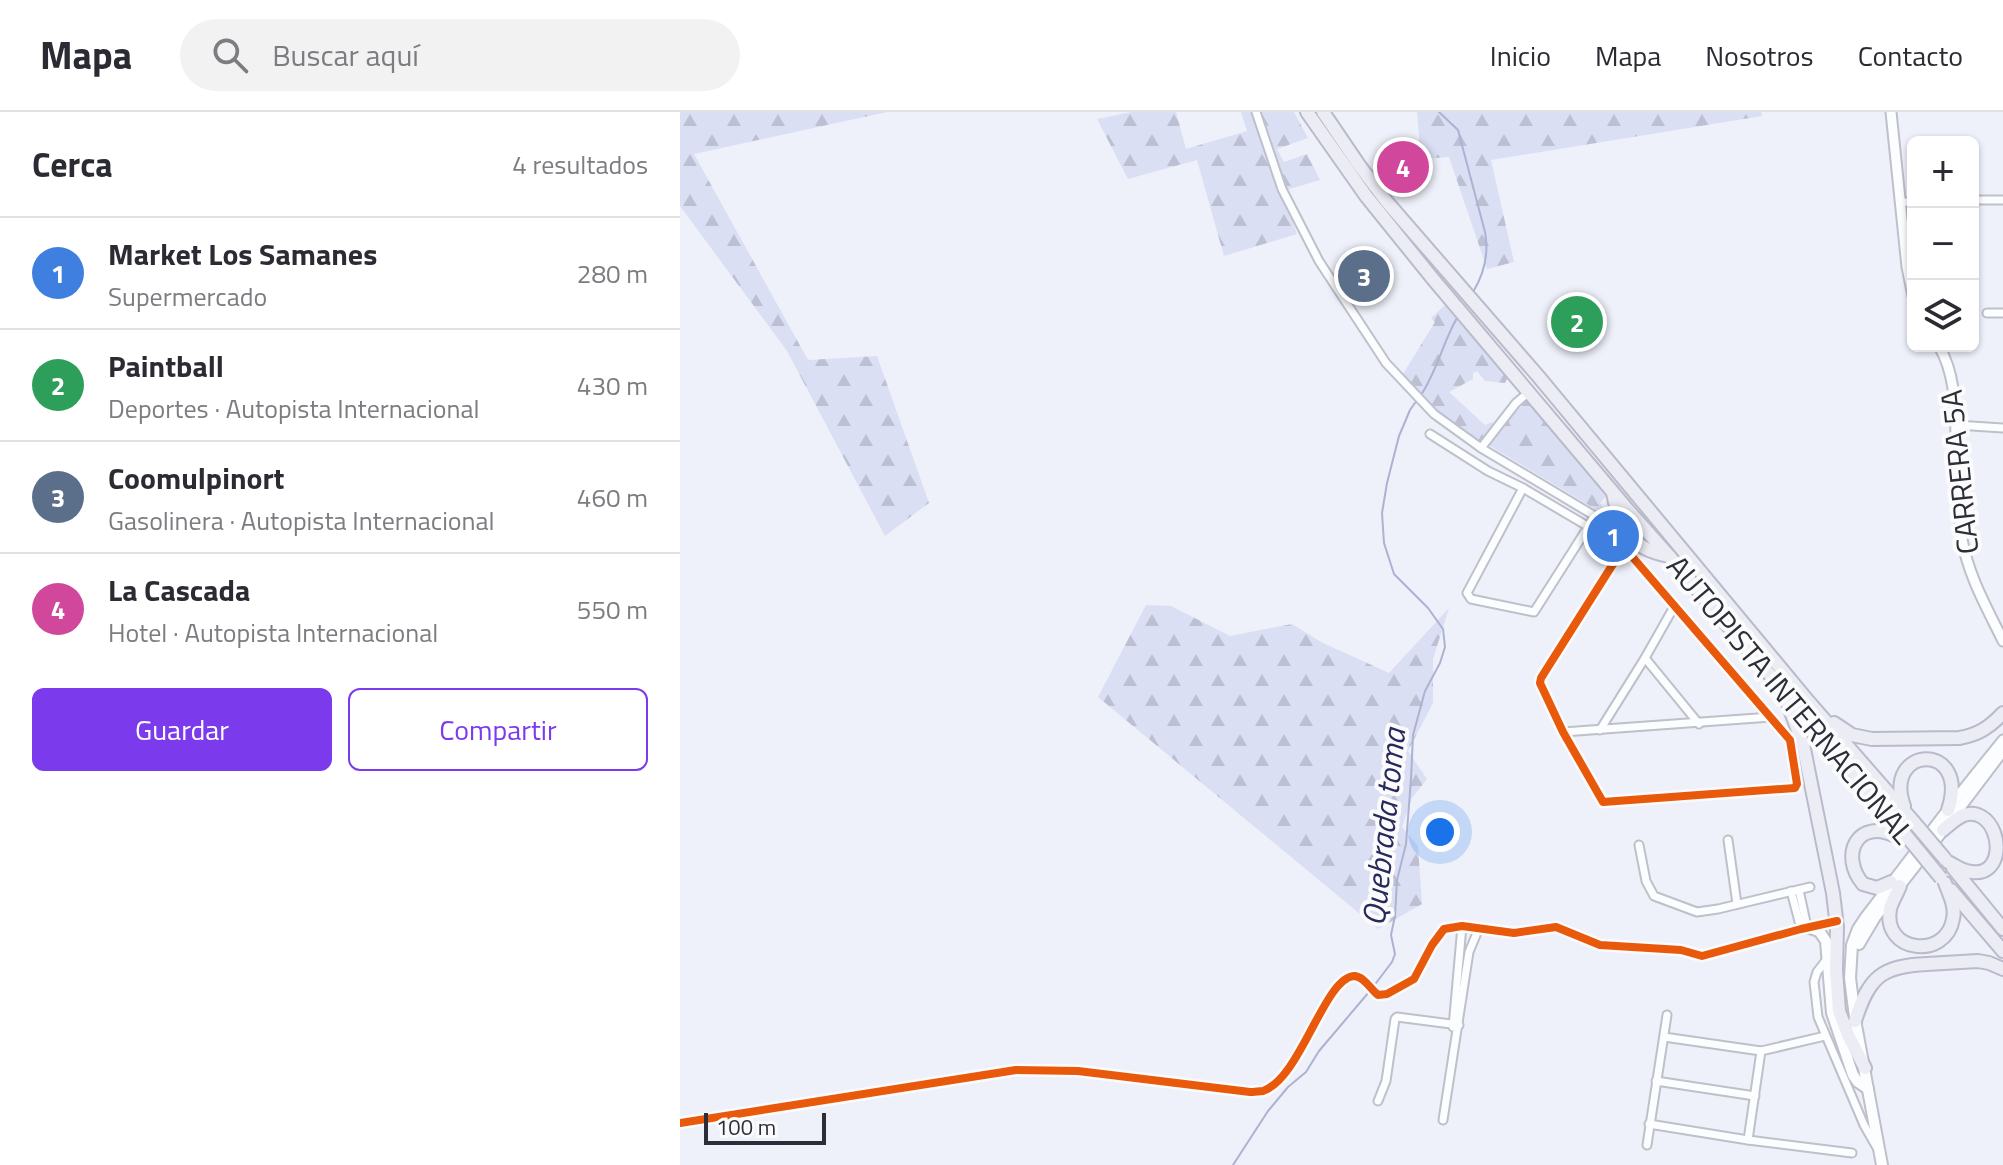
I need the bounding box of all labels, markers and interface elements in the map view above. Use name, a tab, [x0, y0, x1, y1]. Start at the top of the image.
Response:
search box	[180, 19, 740, 91]
text: Mapa	[40, 26, 132, 84]
text: Buscar aquí	[272, 32, 419, 78]
icon: search	[208, 33, 252, 77]
text: Inicio	[1490, 34, 1551, 77]
text: Mapa	[1595, 34, 1661, 77]
text: Nosotros	[1705, 34, 1814, 77]
text: Contacto	[1858, 34, 1963, 77]
map controls	[1907, 136, 1979, 352]
button: +	[1907, 136, 1979, 208]
pin: 4	[1377, 137, 1429, 197]
text: Cerca	[32, 138, 113, 190]
text: 4 resultados	[512, 145, 648, 184]
button: −	[1907, 208, 1979, 280]
text: Market Los Samanes	[108, 231, 377, 277]
pin: 3	[1338, 246, 1390, 306]
text: 1	[51, 254, 65, 293]
text: 280 m	[577, 254, 648, 293]
text: Supermercado	[108, 277, 267, 316]
button: layers	[1907, 280, 1979, 352]
pin: 2	[1551, 292, 1603, 352]
text: Paintball	[108, 343, 224, 389]
text: 2	[51, 366, 65, 405]
text: 430 m	[577, 366, 648, 405]
street label: CARRERA 5A	[1927, 387, 1991, 557]
text: Deportes · Autopista Internacional	[108, 389, 480, 428]
text: Coomulpinort	[108, 455, 285, 501]
text: 3	[51, 478, 65, 517]
text: 460 m	[577, 478, 648, 517]
text: Gasolinera · Autopista Internacional	[108, 501, 495, 540]
pin: 1	[1587, 506, 1639, 566]
street label: AUTOPISTA INTERNACIONAL	[1656, 545, 1926, 854]
text: La Cascada	[108, 567, 250, 613]
text: 4	[51, 590, 65, 629]
text: 550 m	[577, 590, 648, 629]
text: Hotel · Autopista Internacional	[108, 613, 438, 652]
button: Guardar	[32, 688, 332, 771]
button: Compartir	[348, 688, 648, 771]
water label: Quebrada toma	[1349, 724, 1417, 928]
your location	[1420, 812, 1460, 852]
scale bar	[704, 1109, 826, 1145]
text: 100 m	[716, 1110, 776, 1144]

